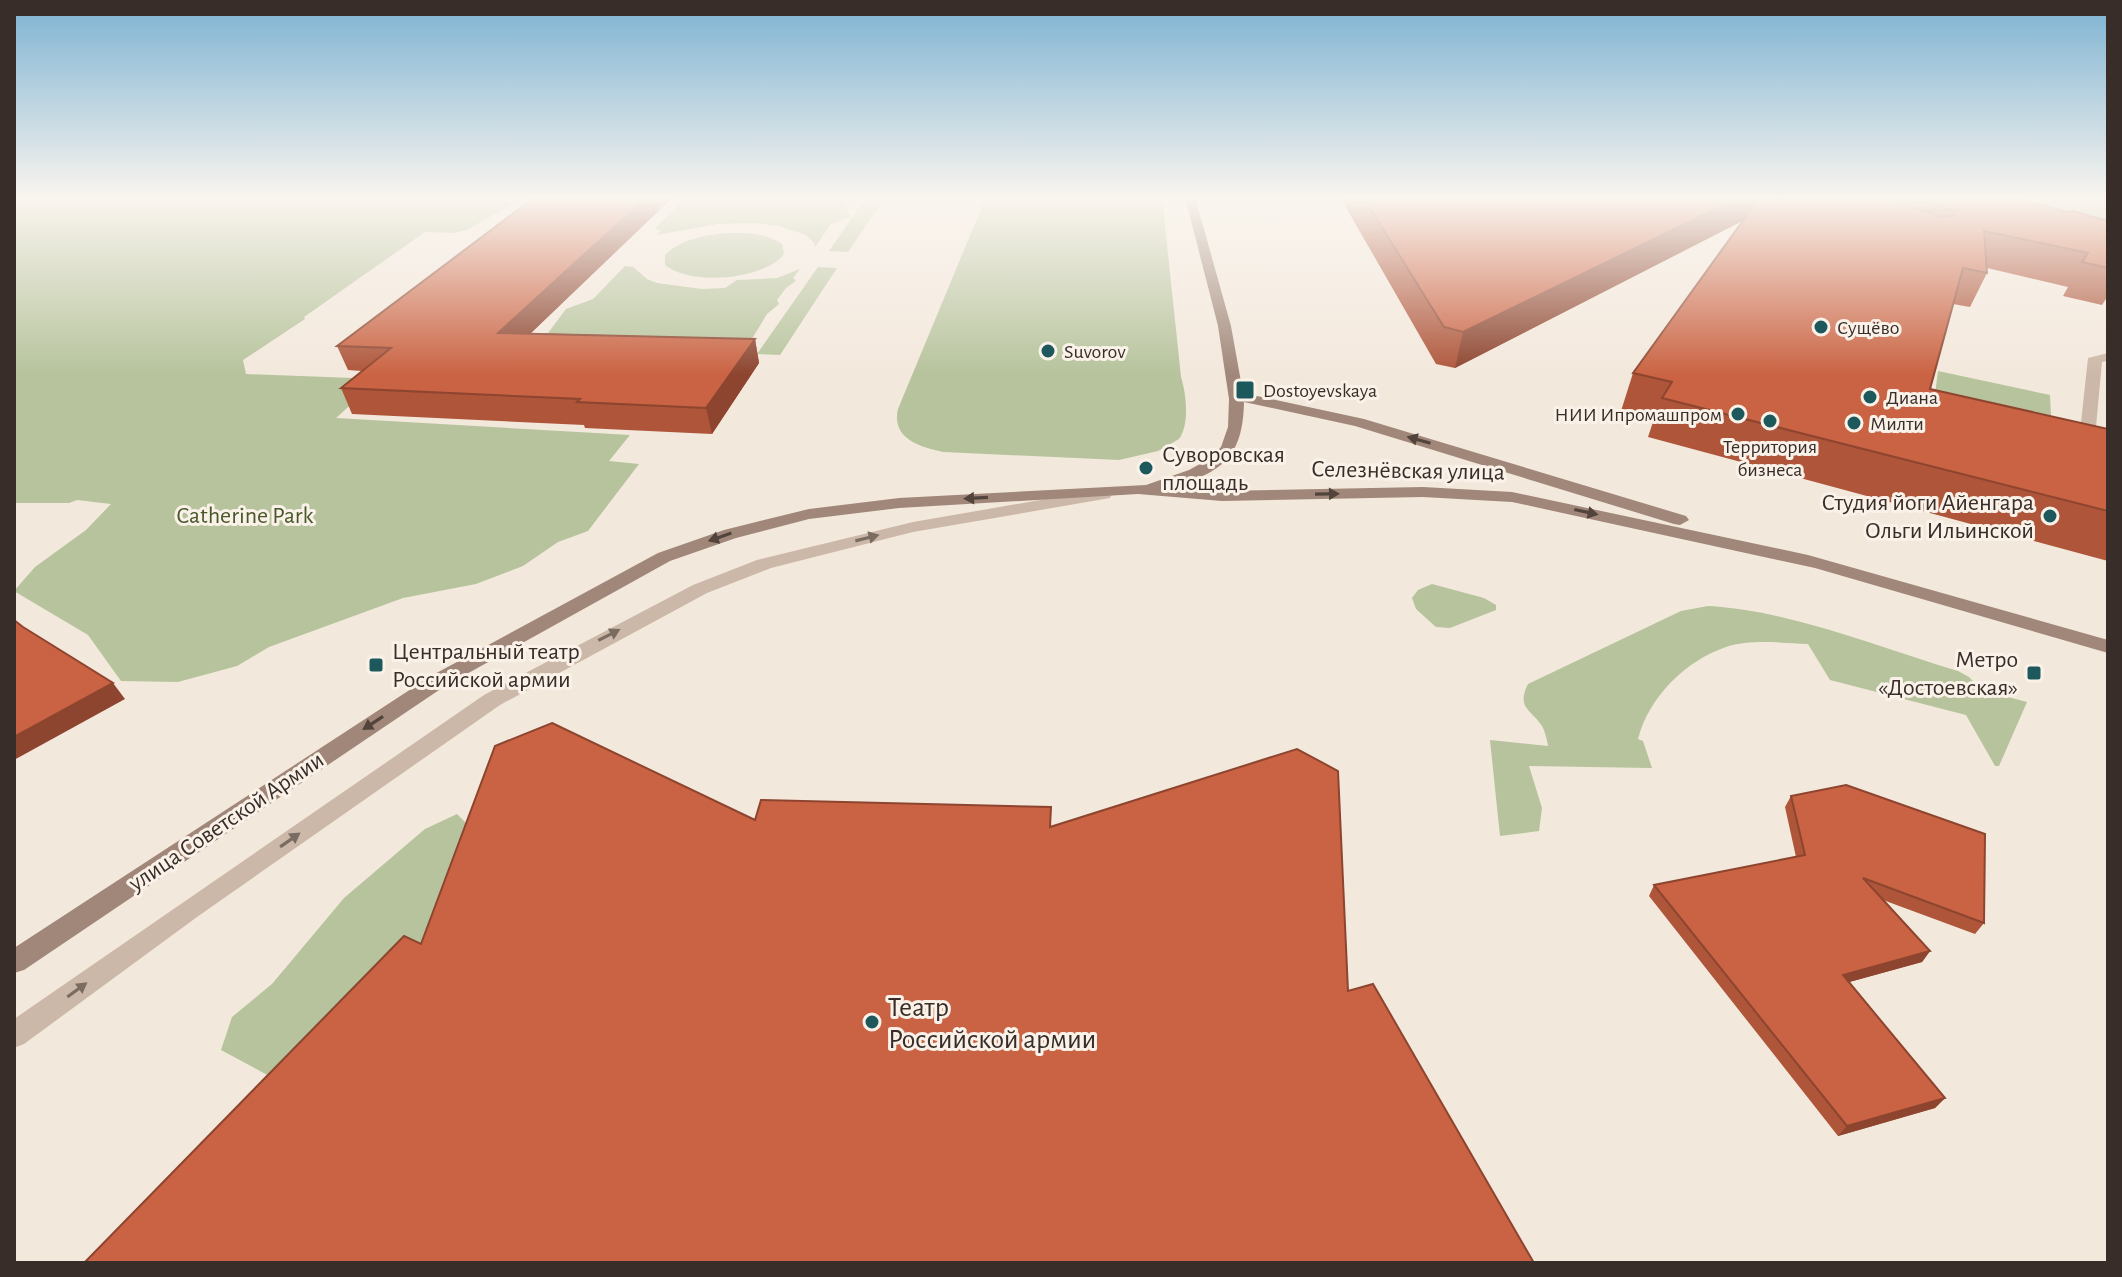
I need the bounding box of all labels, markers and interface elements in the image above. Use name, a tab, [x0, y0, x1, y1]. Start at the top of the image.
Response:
marker: Сущёво	[1812, 318, 1830, 336]
place label: Сущёво	[1837, 318, 1899, 338]
marker: Suvorov	[1039, 342, 1057, 360]
place label: Suvorov	[1064, 342, 1126, 362]
marker: Dostoyevskaya	[1234, 379, 1256, 401]
place label: Dostoyevskaya	[1263, 381, 1377, 401]
marker: Диана	[1861, 388, 1879, 406]
place label: Диана	[1886, 388, 1938, 408]
place label: НИИ Ипромашпром	[1554, 405, 1722, 425]
marker: НИИ Ипромашпром	[1729, 405, 1747, 423]
marker: Территория бизнеса	[1761, 412, 1779, 430]
marker: Милти	[1845, 414, 1863, 432]
place label: Милти	[1870, 414, 1924, 434]
one-way arrow	[1407, 433, 1431, 446]
place label: Территория бизнеса	[1723, 437, 1817, 480]
place label: Суворовская площадь	[1162, 443, 1285, 495]
street label: Селезнёвская улица	[1311, 457, 1505, 485]
marker: Суворовская площадь	[1137, 459, 1155, 477]
one-way arrow	[1315, 488, 1341, 500]
place label: Студия йоги Айенгара Ольги Ильинской	[1822, 491, 2034, 543]
one-way arrow	[963, 492, 988, 505]
park label: Catherine Park	[176, 504, 314, 528]
one-way arrow	[1574, 506, 1599, 518]
marker: Студия йоги Айенгара Ольги Ильинской	[2041, 507, 2059, 525]
one-way arrow	[855, 531, 880, 544]
one-way arrow	[708, 532, 732, 544]
one-way arrow	[598, 629, 620, 643]
place label: Центральный театр Российской армии	[392, 640, 580, 692]
place label: Метро «Достоевская»	[1878, 648, 2018, 700]
marker: Центральный театр Российской армии	[367, 656, 385, 674]
marker: Метро «Достоевская»	[2025, 664, 2043, 682]
one-way arrow	[362, 716, 383, 731]
street label: улица Советской Армии	[124, 748, 328, 897]
one-way arrow	[279, 833, 300, 848]
one-way arrow	[67, 983, 88, 998]
place label: Театр Российской армии	[888, 994, 1096, 1054]
marker: Театр Российской армии	[863, 1013, 881, 1031]

